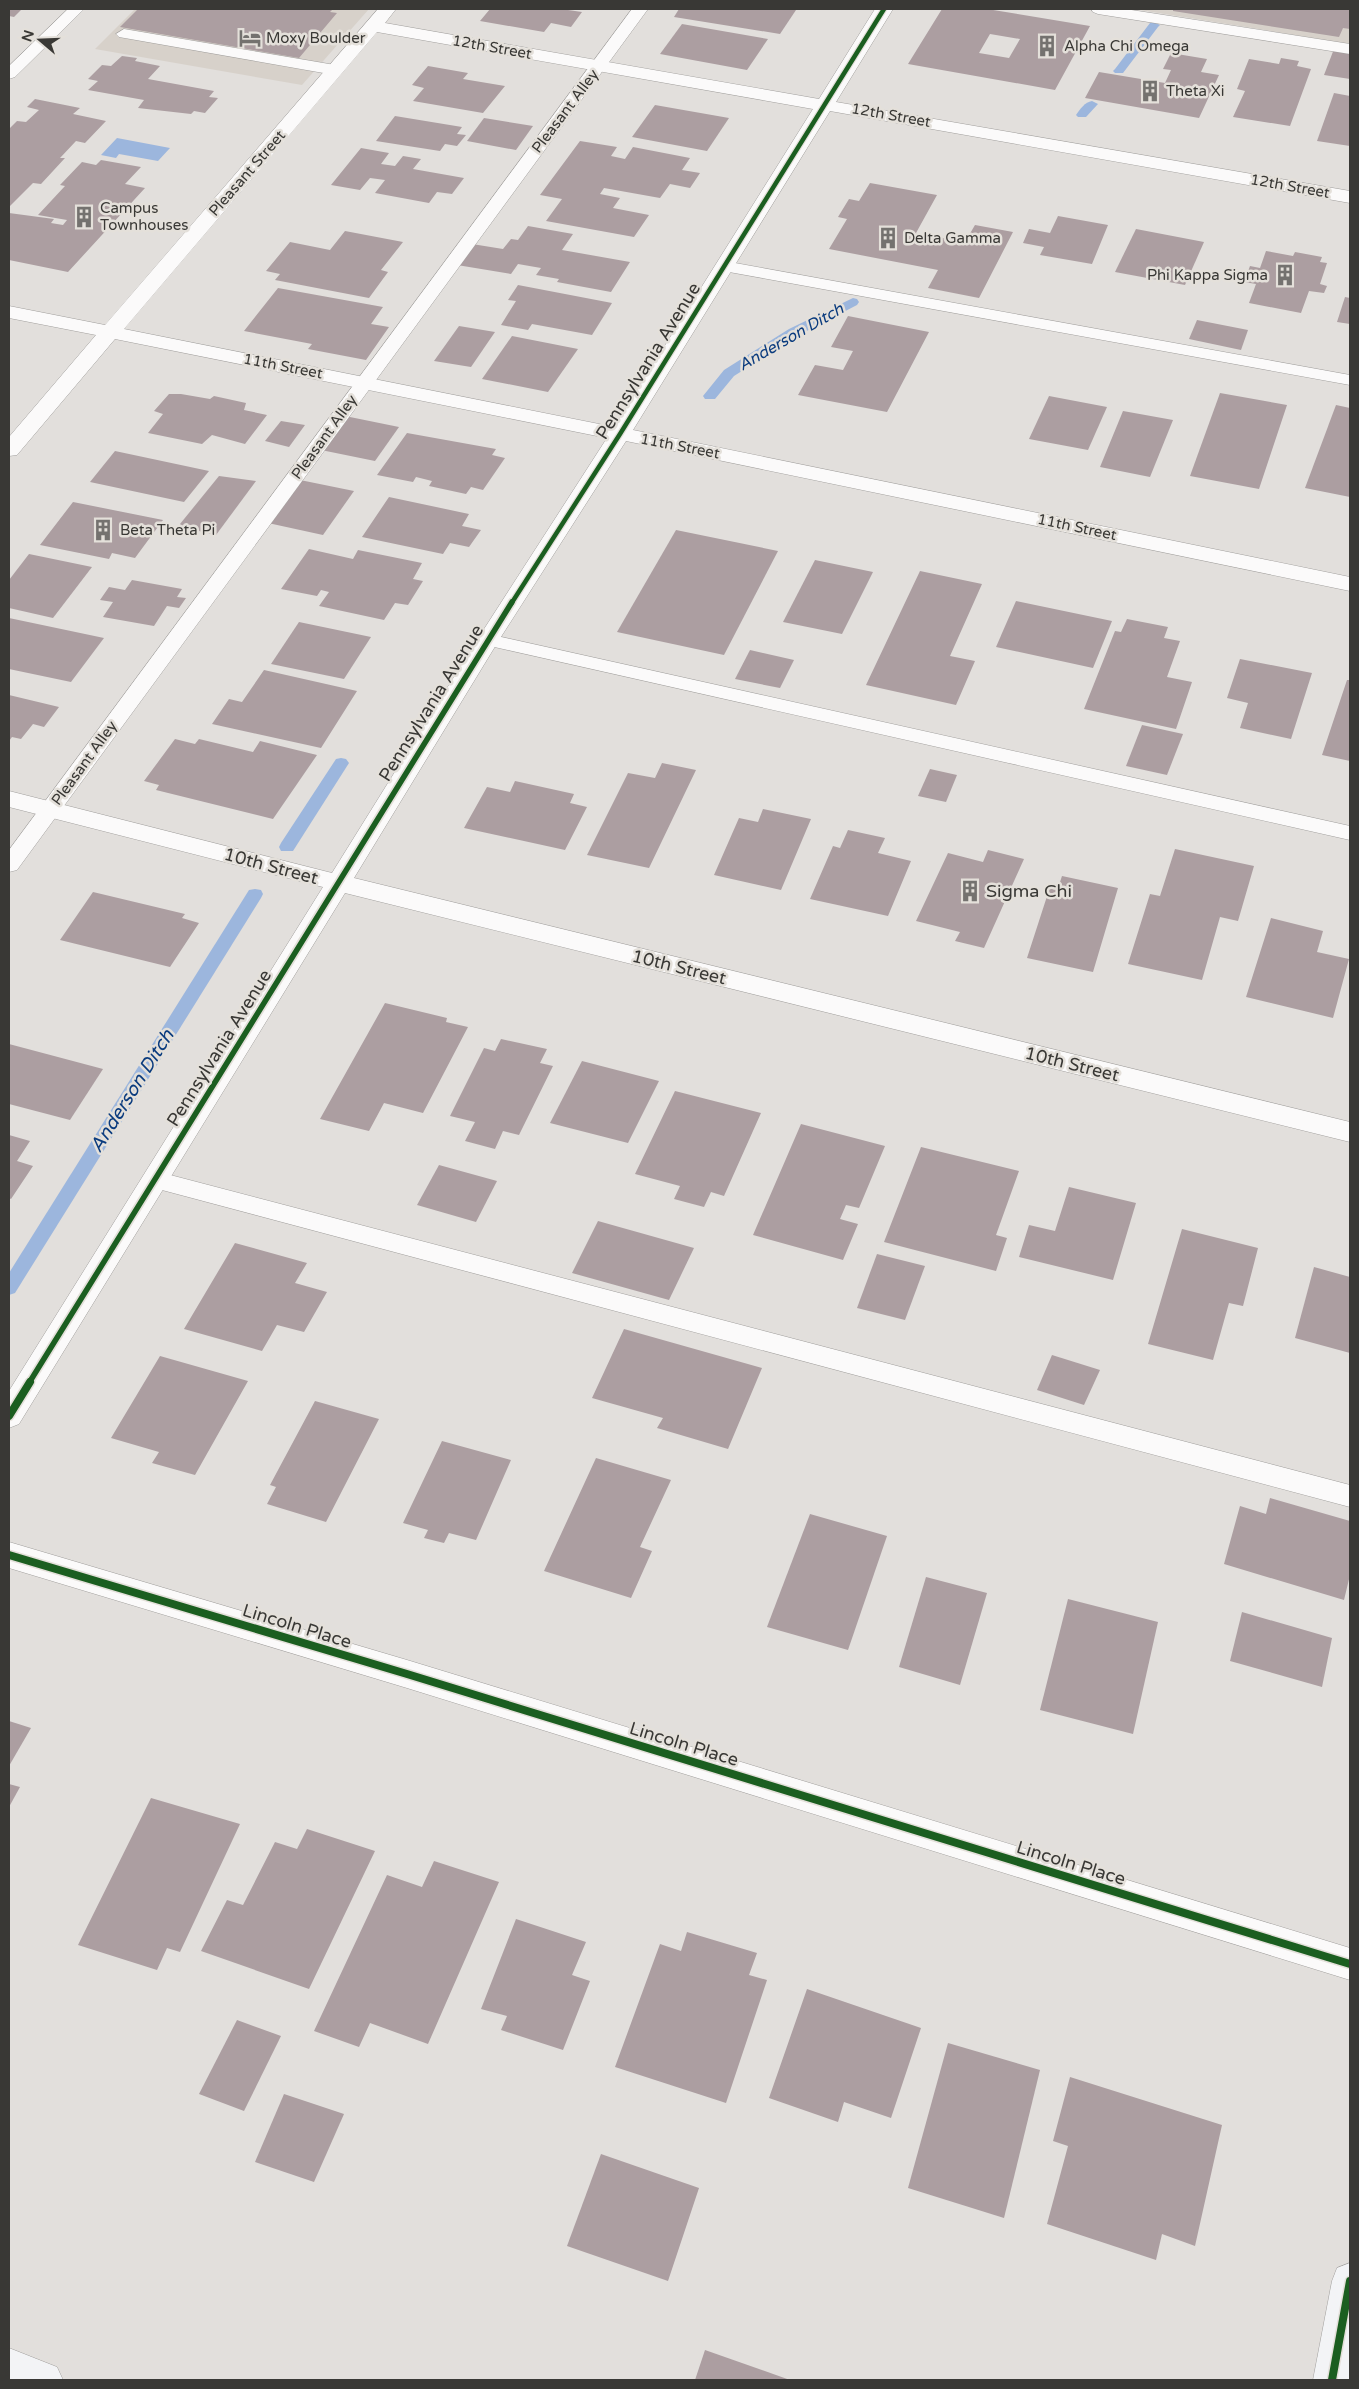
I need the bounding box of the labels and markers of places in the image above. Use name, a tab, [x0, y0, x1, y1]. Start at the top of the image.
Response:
hotel icon: Moxy Boulder	[237, 25, 263, 51]
place label: Moxy Boulder	[266, 29, 366, 47]
building icon: Alpha Chi Omega	[1034, 33, 1060, 59]
place label: Alpha Chi Omega	[1064, 37, 1189, 55]
building icon: Theta Xi	[1137, 78, 1163, 104]
place label: Theta Xi	[1166, 82, 1225, 100]
place label: Campus Townhouses	[100, 199, 189, 234]
building icon: Campus Townhouses	[71, 204, 97, 230]
building icon: Delta Gamma	[875, 225, 901, 251]
place label: Delta Gamma	[904, 229, 1001, 247]
building icon: Phi Kappa Sigma	[1272, 262, 1298, 288]
place label: Phi Kappa Sigma	[1147, 266, 1268, 284]
building icon: Beta Theta Pi	[90, 517, 116, 543]
place label: Beta Theta Pi	[120, 521, 215, 539]
building icon: Sigma Chi	[957, 878, 983, 904]
place label: Sigma Chi	[986, 880, 1072, 902]

